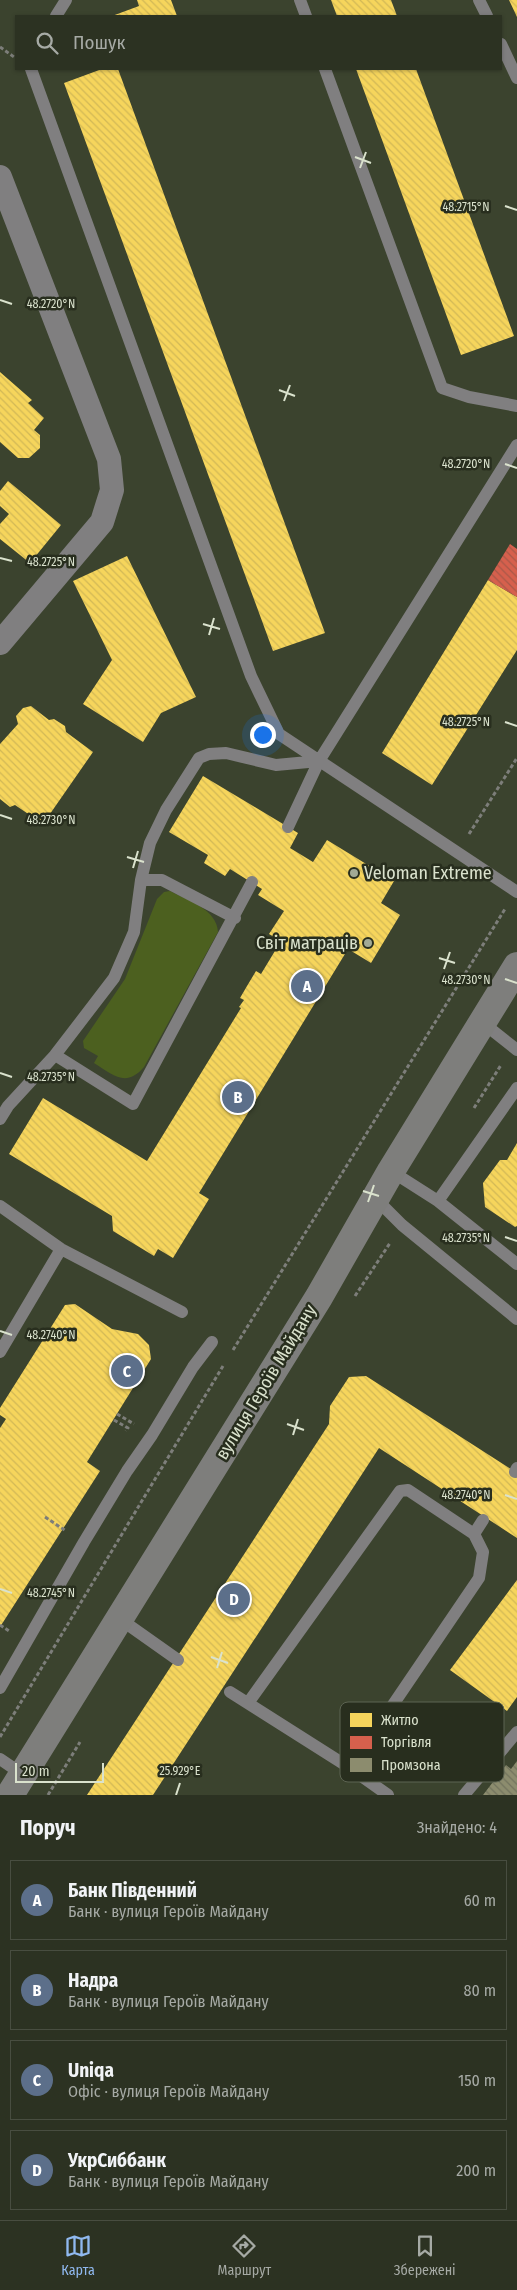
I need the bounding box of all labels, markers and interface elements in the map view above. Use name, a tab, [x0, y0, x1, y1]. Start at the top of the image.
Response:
search box	[15, 15, 502, 70]
icon: search	[33, 29, 61, 57]
text: Пошук	[73, 31, 125, 54]
text: 48.2715°N	[442, 200, 490, 214]
text: 48.2720°N	[27, 297, 75, 311]
text: 48.2720°N	[442, 457, 490, 471]
text: 48.2725°N	[27, 555, 75, 569]
text: 48.2725°N	[442, 715, 490, 729]
your location	[250, 722, 276, 748]
text: 48.2730°N	[27, 813, 75, 827]
place label: Veloman Extreme	[364, 862, 492, 884]
marker: Veloman Extreme	[348, 867, 360, 879]
place label: Світ матраців	[256, 932, 358, 954]
marker: Світ матраців	[362, 937, 374, 949]
pin: A	[291, 967, 323, 1005]
text: 48.2730°N	[442, 973, 490, 987]
text: 48.2735°N	[27, 1070, 75, 1084]
pin: B	[222, 1078, 254, 1116]
text: 48.2735°N	[442, 1231, 490, 1245]
street label: вулиця Героїв Майдану	[211, 1300, 321, 1464]
text: 48.2740°N	[27, 1328, 76, 1342]
pin: C	[111, 1352, 143, 1390]
text: 48.2740°N	[442, 1488, 491, 1502]
pin: D	[218, 1580, 250, 1618]
text: 48.2745°N	[27, 1586, 75, 1600]
legend	[340, 1702, 504, 1782]
text: Житло	[381, 1712, 419, 1729]
text: Торгівля	[381, 1734, 432, 1751]
text: Промзона	[381, 1757, 441, 1774]
scale bar	[15, 1760, 104, 1783]
text: 20 m	[22, 1763, 50, 1780]
text: 25.929°E	[160, 1764, 201, 1778]
text: Поруч	[20, 1815, 76, 1841]
text: Знайдено: 4	[417, 1818, 497, 1837]
text: Банк Південний	[68, 1879, 197, 1902]
text: A	[33, 1891, 41, 1910]
text: 60 m	[464, 1891, 496, 1910]
text: Банк · вулиця Героїв Майдану	[68, 1902, 269, 1921]
text: Надра	[68, 1969, 118, 1992]
text: B	[33, 1981, 41, 2000]
text: 80 m	[464, 1981, 496, 2000]
text: Банк · вулиця Героїв Майдану	[68, 1992, 269, 2011]
text: Uniqa	[68, 2059, 114, 2082]
text: C	[33, 2071, 41, 2090]
text: 150 m	[458, 2071, 496, 2090]
text: Офіс · вулиця Героїв Майдану	[68, 2082, 269, 2101]
text: УкрСиббанк	[68, 2149, 166, 2172]
text: D	[32, 2161, 42, 2180]
text: 200 m	[456, 2161, 496, 2180]
text: Банк · вулиця Героїв Майдану	[68, 2172, 269, 2191]
tab: Карта	[61, 2232, 95, 2279]
tab: Маршрут	[218, 2232, 271, 2279]
tab: Збережені	[394, 2232, 456, 2279]

